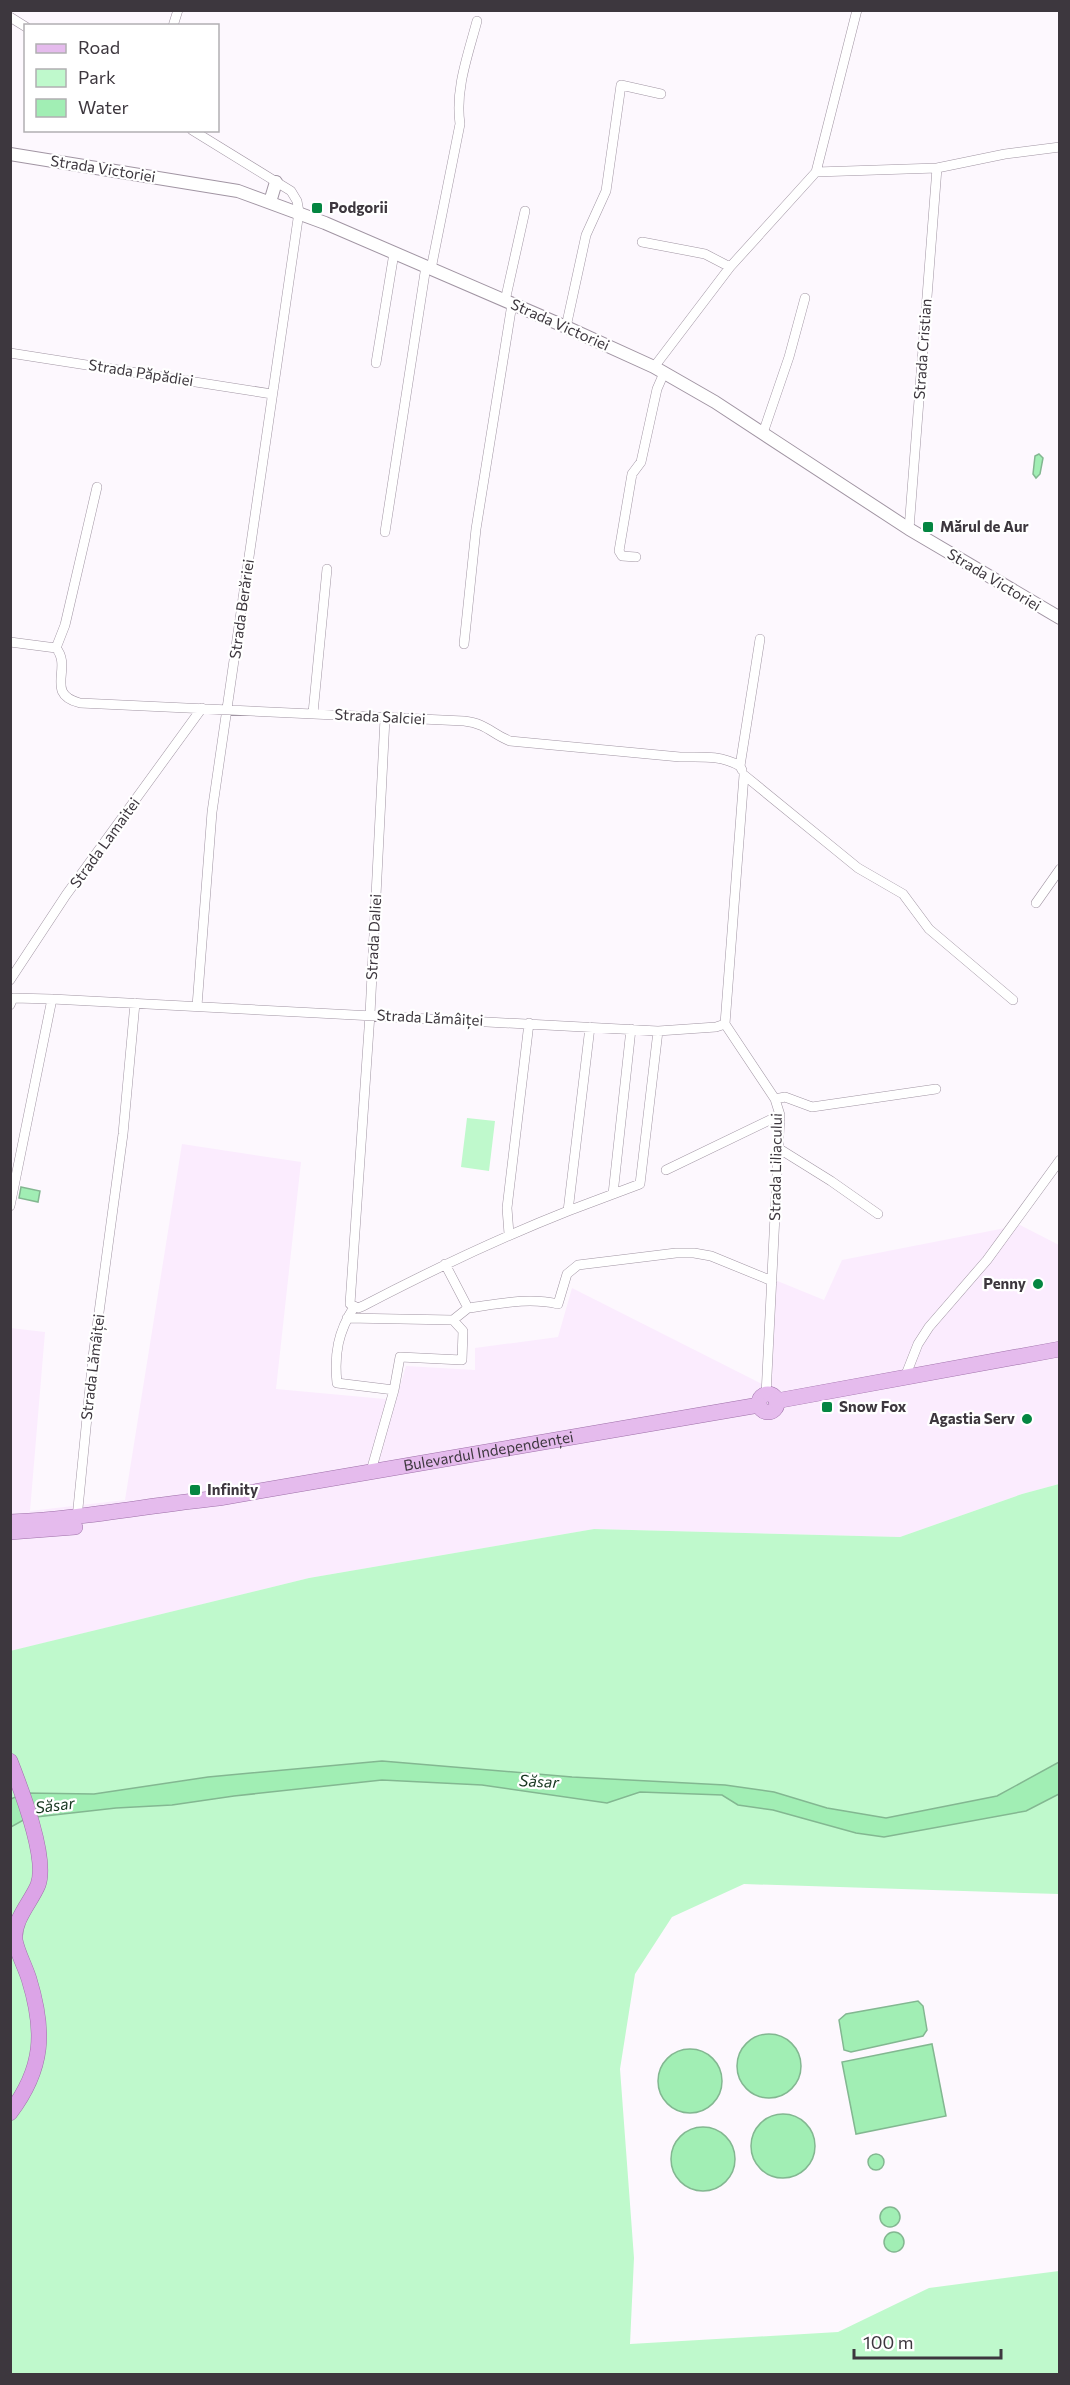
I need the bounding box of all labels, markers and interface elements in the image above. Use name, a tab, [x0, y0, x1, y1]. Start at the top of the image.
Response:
legend	[24, 24, 219, 132]
text: Road	[78, 36, 120, 58]
text: Park	[78, 66, 116, 88]
text: Water	[78, 96, 129, 118]
street label: Strada Victoriei	[49, 151, 157, 185]
place label: Podgorii	[329, 198, 388, 216]
marker: Podgorii	[310, 201, 324, 215]
street label: Strada Victoriei	[508, 294, 613, 354]
street label: Strada Cristian	[909, 298, 935, 400]
street label: Strada Păpădiei	[87, 355, 195, 389]
place label: Mărul de Aur	[940, 517, 1029, 535]
marker: Mărul de Aur	[921, 520, 935, 534]
street label: Strada Victoriei	[944, 544, 1045, 614]
street label: Strada Berăriei	[225, 558, 257, 660]
street label: Strada Salciei	[334, 705, 426, 727]
street label: Strada Lamaitei	[65, 794, 143, 891]
street label: Strada Daliei	[362, 893, 384, 980]
street label: Strada Lămâiței	[376, 1005, 484, 1031]
street label: Strada Liliacului	[765, 1113, 785, 1221]
place label: Penny	[983, 1274, 1027, 1292]
marker: Penny	[1031, 1277, 1045, 1291]
street label: Strada Lămâiței	[77, 1313, 109, 1421]
place label: Snow Fox	[839, 1397, 907, 1415]
marker: Snow Fox	[820, 1400, 834, 1414]
place label: Agastia Serv	[929, 1409, 1015, 1427]
marker: Agastia Serv	[1020, 1412, 1034, 1426]
street label: Bulevardul Independenței	[402, 1427, 575, 1474]
place label: Infinity	[207, 1480, 259, 1498]
marker: Infinity	[188, 1483, 202, 1497]
water label: Săsar	[519, 1770, 560, 1791]
water label: Săsar	[34, 1793, 76, 1816]
scale bar	[854, 2322, 1001, 2360]
text: 100 m	[863, 2331, 913, 2353]

